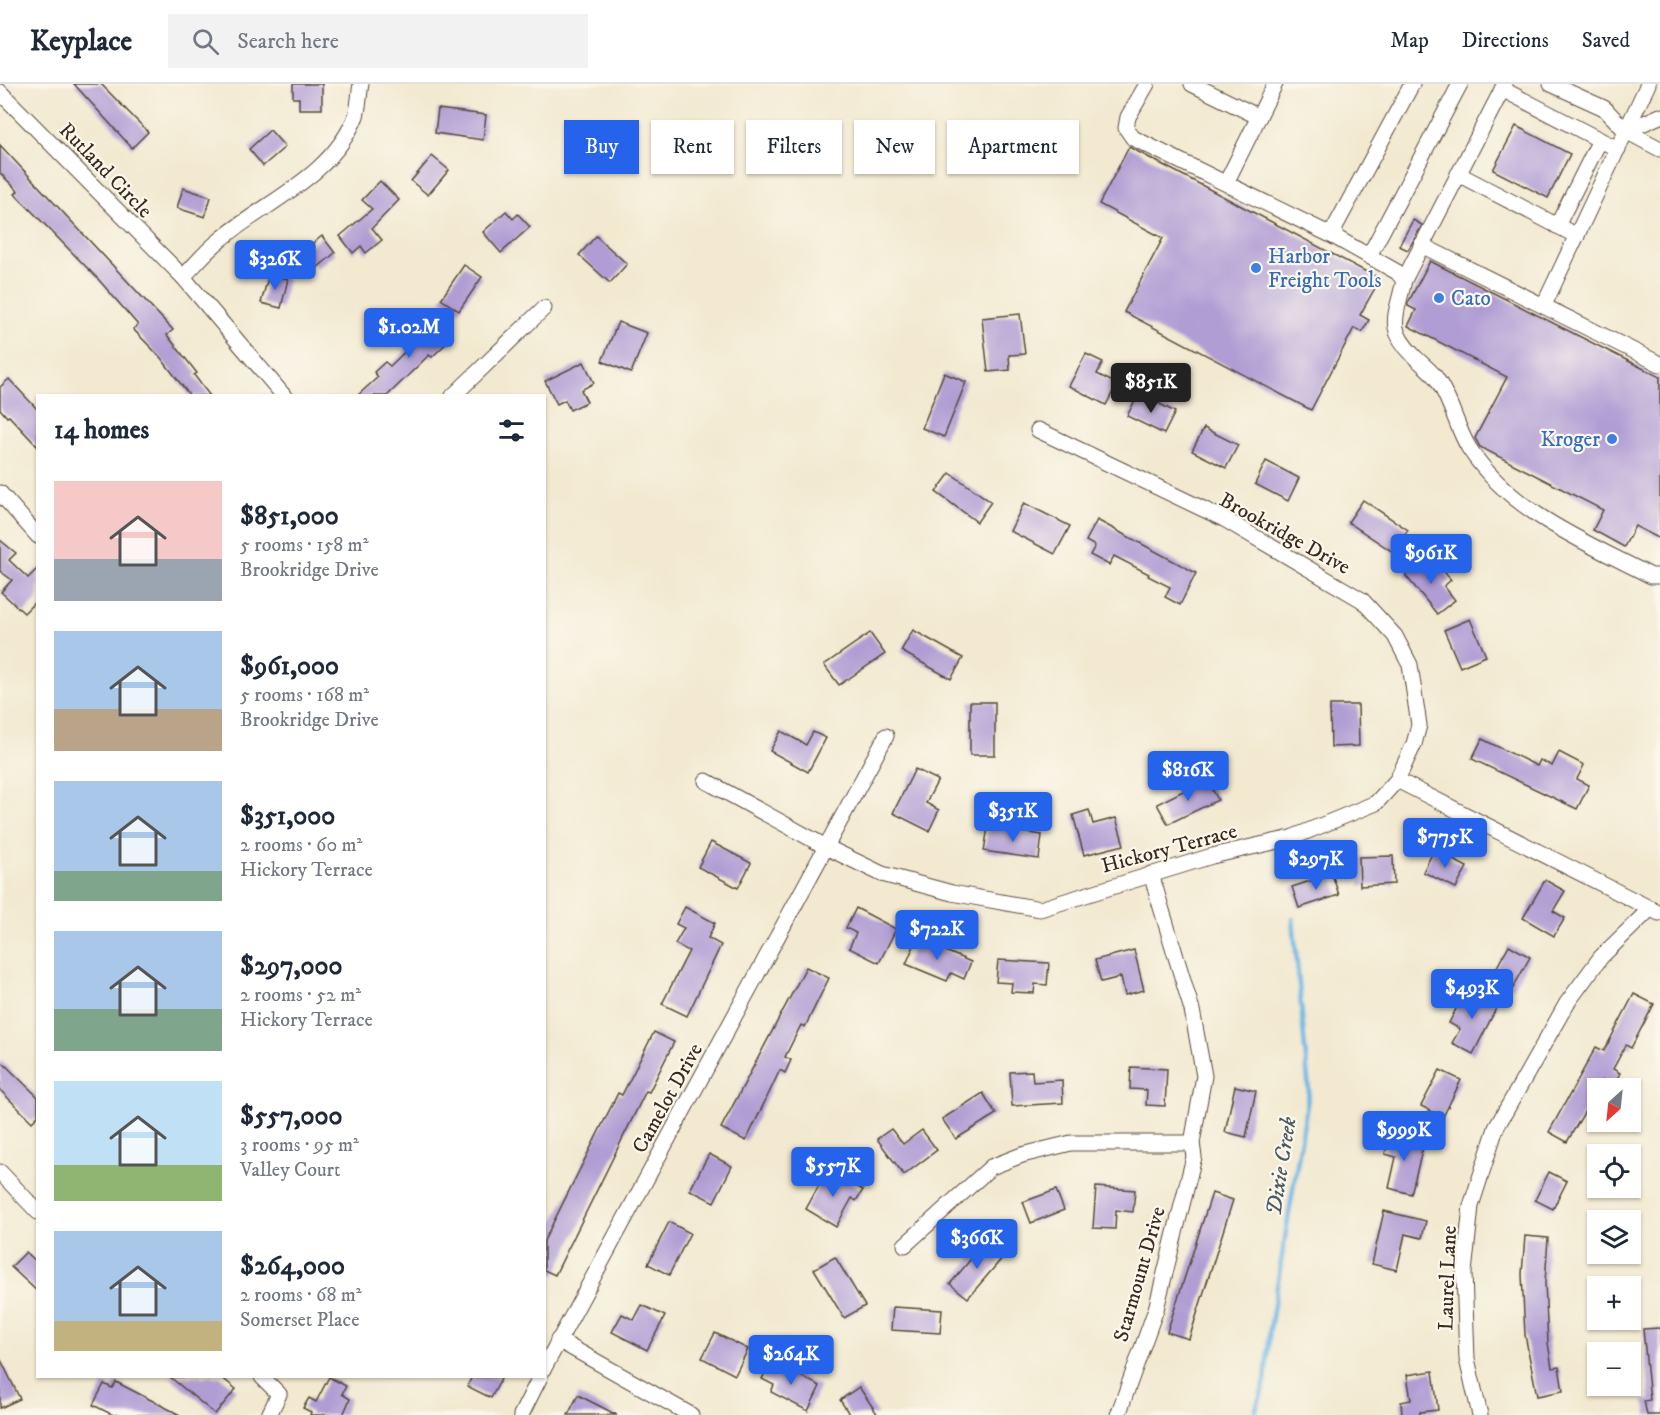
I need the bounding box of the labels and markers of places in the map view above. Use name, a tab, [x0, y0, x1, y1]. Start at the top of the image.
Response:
pin: $326K	[233, 240, 317, 291]
place label: Harbor Freight Tools	[1268, 244, 1381, 294]
marker: Harbor Freight Tools	[1249, 261, 1263, 275]
place label: Cato	[1451, 286, 1491, 312]
marker: Cato	[1432, 291, 1446, 305]
pin: $1.02M	[360, 308, 458, 359]
pin: $851K	[1109, 363, 1193, 414]
place label: Kroger	[1540, 427, 1600, 453]
marker: Kroger	[1605, 432, 1619, 446]
pin: $961K	[1389, 534, 1473, 585]
pin: $816K	[1146, 751, 1230, 802]
pin: $351K	[971, 792, 1055, 843]
pin: $775K	[1403, 818, 1487, 869]
pin: $297K	[1274, 840, 1358, 891]
pin: $722K	[895, 910, 979, 961]
pin: $493K	[1430, 969, 1514, 1020]
pin: $999K	[1362, 1111, 1446, 1162]
pin: $557K	[791, 1147, 875, 1198]
pin: $366K	[935, 1219, 1019, 1270]
pin: $264K	[749, 1335, 833, 1386]

